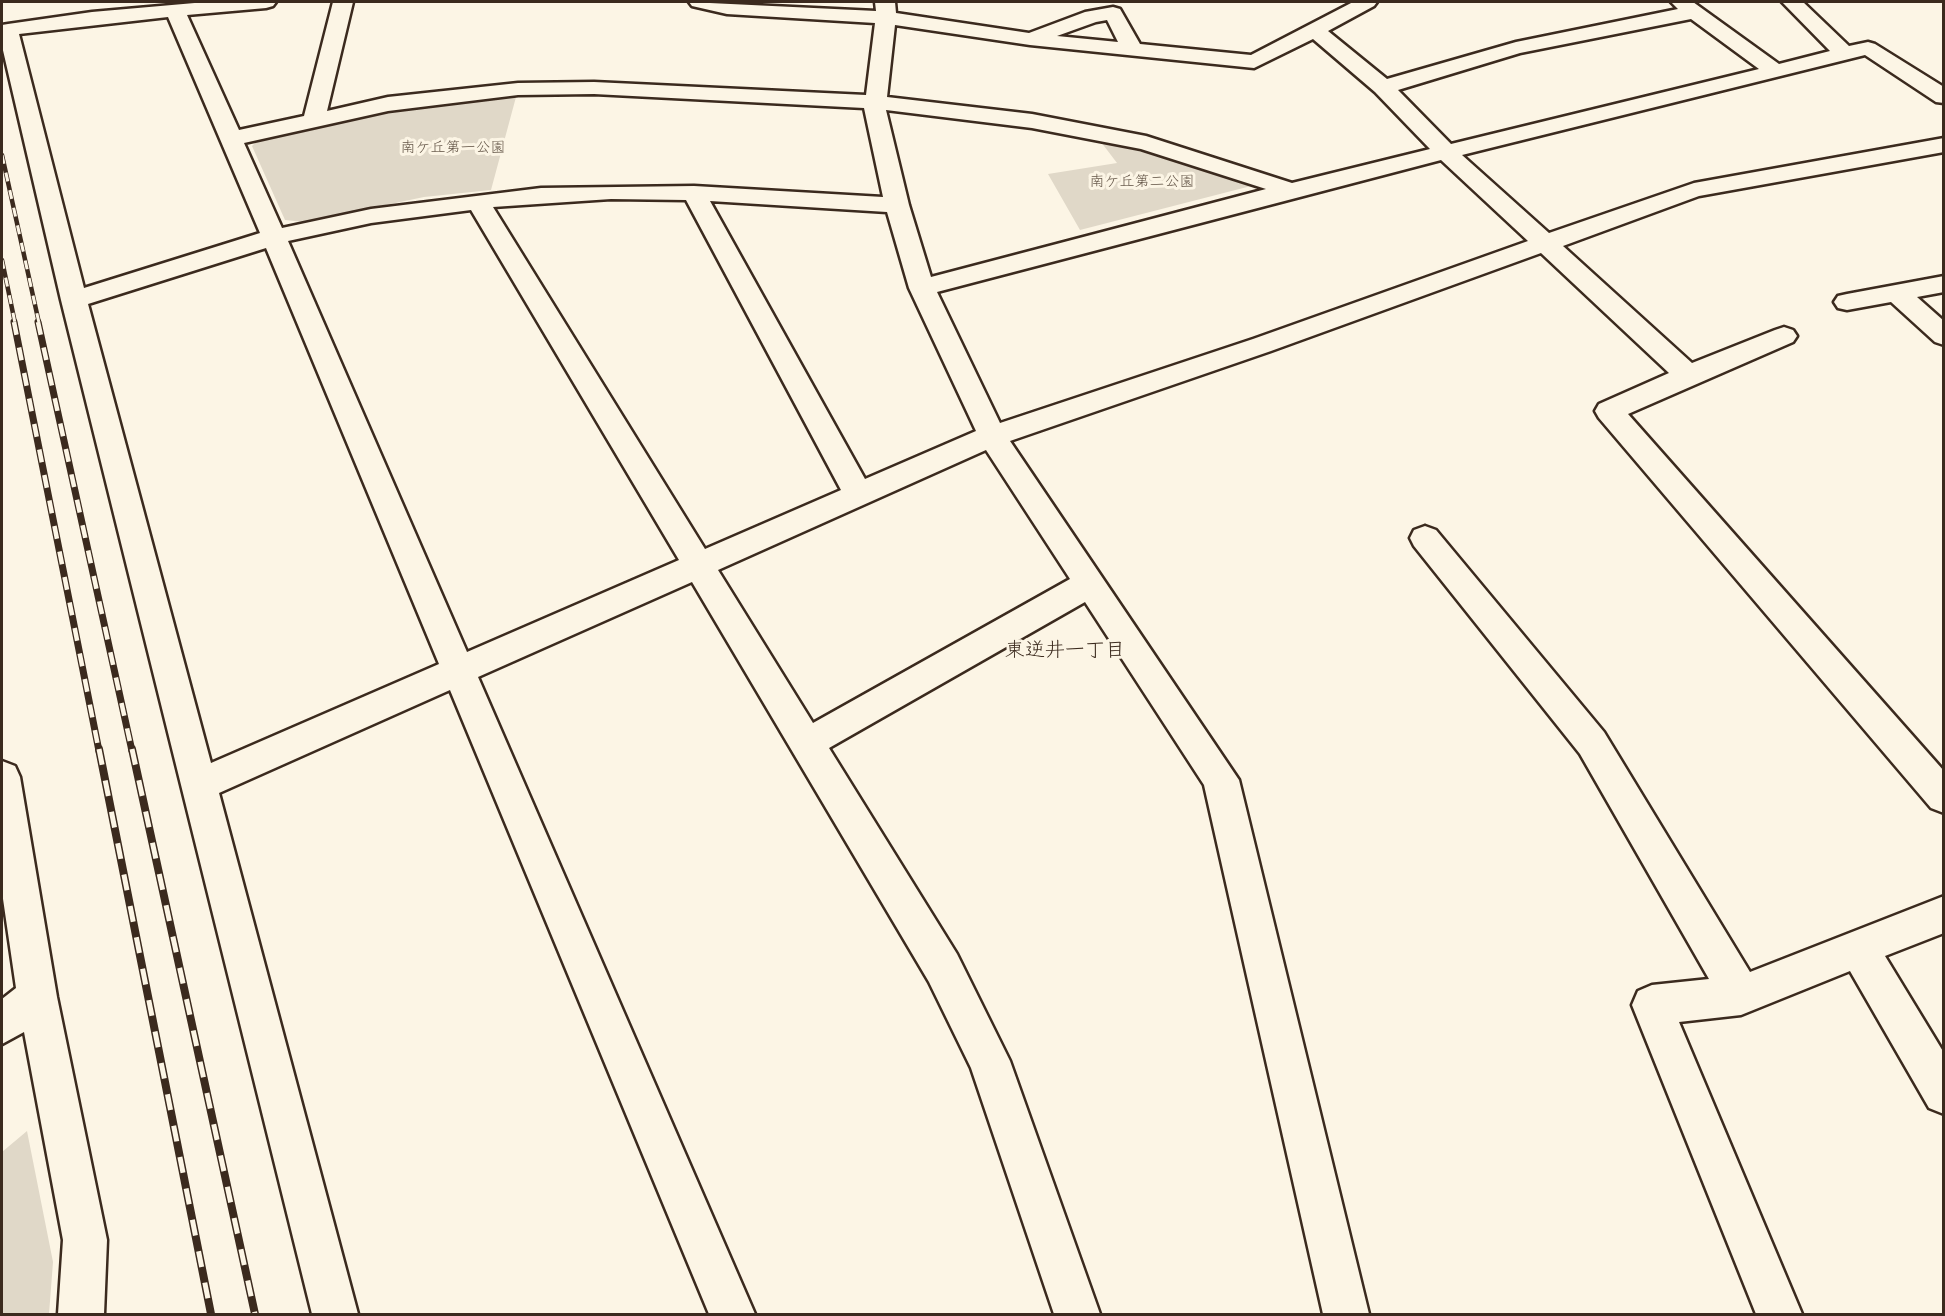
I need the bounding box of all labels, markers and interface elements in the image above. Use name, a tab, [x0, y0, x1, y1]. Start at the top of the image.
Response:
park label: 南ケ丘第一公園	[401, 139, 505, 157]
park label: 南ケ丘第二公園	[1090, 173, 1194, 191]
district label: 東逆井一丁目	[1005, 639, 1125, 663]

